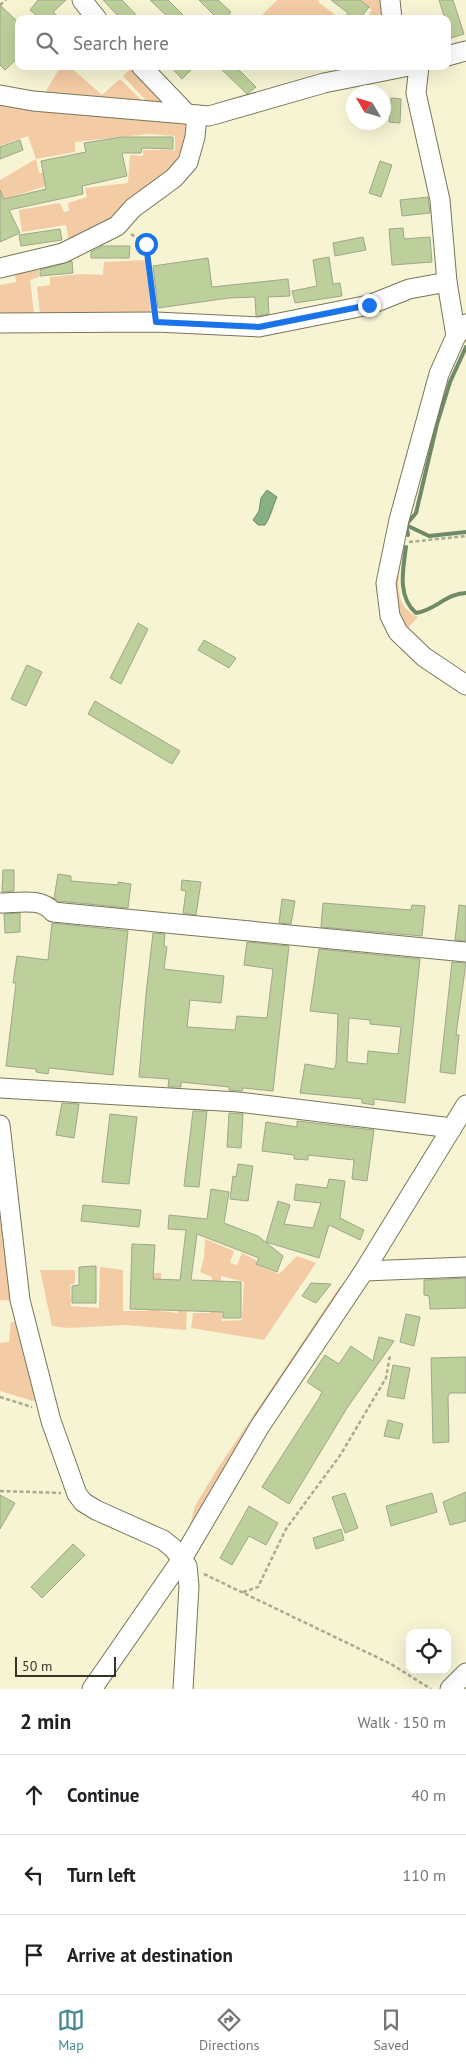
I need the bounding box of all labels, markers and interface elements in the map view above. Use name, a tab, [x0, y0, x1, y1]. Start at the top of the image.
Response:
search box	[15, 15, 451, 70]
icon: search	[33, 29, 61, 57]
text: Search here	[73, 31, 169, 55]
north arrow	[346, 85, 391, 130]
route start	[135, 233, 158, 256]
route end	[358, 294, 381, 317]
map controls	[406, 1629, 451, 1674]
button: locate	[406, 1629, 451, 1674]
scale bar	[15, 1654, 116, 1677]
text: 50 m	[22, 1657, 52, 1675]
text: 2 min	[20, 1708, 71, 1735]
text: Walk · 150 m	[357, 1712, 446, 1732]
icon: ahead	[20, 1781, 48, 1809]
text: Continue	[67, 1783, 139, 1807]
text: 40 m	[411, 1785, 446, 1805]
icon: left	[20, 1861, 48, 1889]
text: Turn left	[67, 1863, 136, 1887]
text: 110 m	[403, 1865, 446, 1885]
icon: arrive	[20, 1941, 48, 1969]
text: Arrive at destination	[67, 1943, 233, 1967]
tab: Map	[57, 2006, 85, 2054]
tab: Directions	[199, 2006, 259, 2054]
tab: Saved	[373, 2006, 409, 2054]

